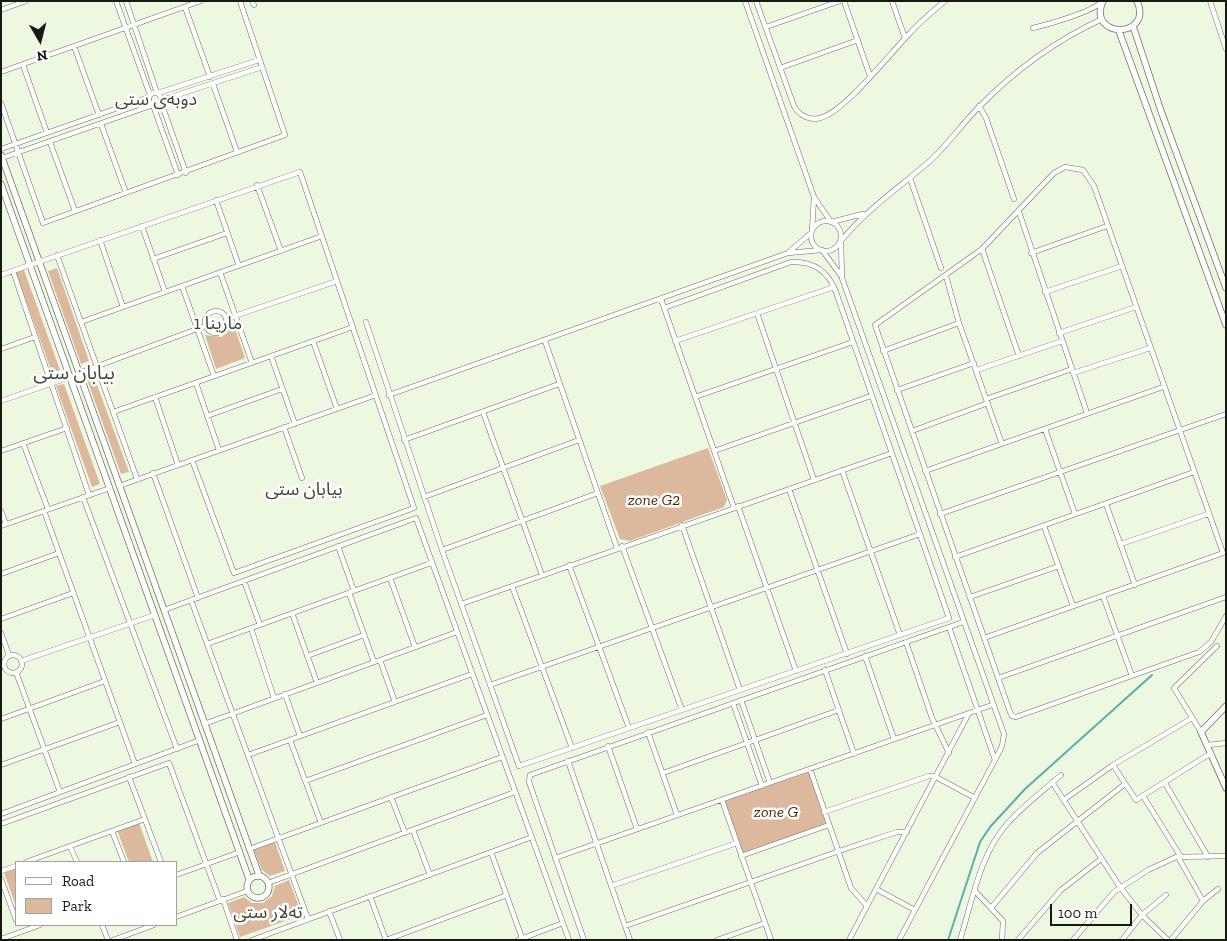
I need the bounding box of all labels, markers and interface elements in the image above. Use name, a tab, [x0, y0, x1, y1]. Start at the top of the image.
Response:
north arrow	[15, 15, 65, 65]
text: N	[36, 46, 49, 65]
district label: دوبه‌ی ستی	[115, 89, 197, 111]
district label: مارینا 1	[194, 313, 242, 335]
district label: بیابان ستی	[33, 363, 115, 385]
district label: بیابان ستی	[265, 479, 343, 501]
park label: zone G2	[628, 490, 680, 510]
park label: zone G	[754, 802, 798, 822]
legend	[15, 861, 178, 926]
text: Road	[62, 872, 94, 890]
scale bar	[1052, 894, 1134, 926]
text: Park	[62, 897, 92, 915]
district label: ته‌لار ستی	[233, 902, 303, 924]
text: 100 m	[1058, 904, 1097, 922]

